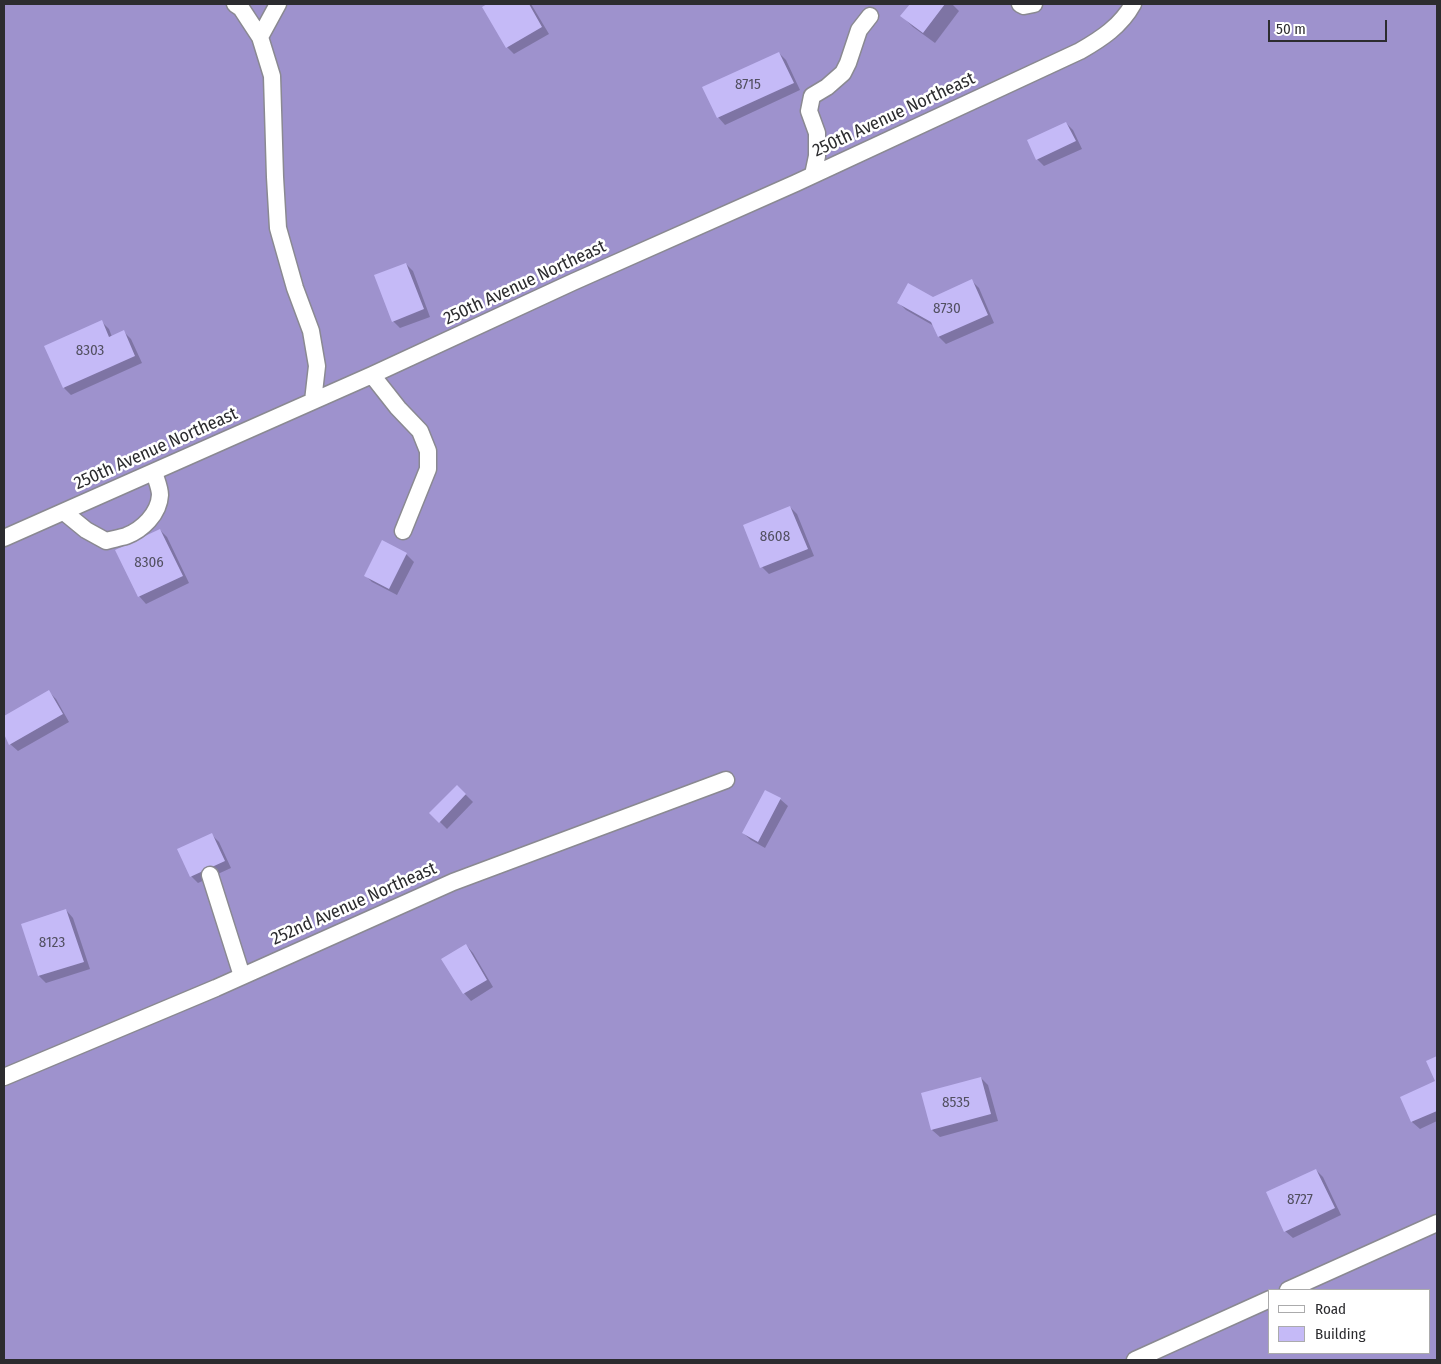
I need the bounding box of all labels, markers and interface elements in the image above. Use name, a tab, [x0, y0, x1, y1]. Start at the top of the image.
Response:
scale bar	[1271, 10, 1390, 42]
text: 50 m	[1276, 20, 1306, 38]
street label: 250th Avenue Northeast	[809, 68, 979, 162]
house number: 8715	[735, 76, 761, 94]
street label: 250th Avenue Northeast	[440, 236, 610, 330]
house number: 8730	[933, 300, 961, 318]
house number: 8303	[76, 342, 104, 360]
street label: 250th Avenue Northeast	[71, 403, 241, 495]
house number: 8608	[760, 528, 790, 546]
house number: 8306	[134, 554, 164, 572]
street label: 252nd Avenue Northeast	[268, 858, 440, 950]
house number: 8123	[39, 934, 65, 952]
house number: 8535	[942, 1094, 970, 1112]
house number: 8727	[1287, 1191, 1313, 1209]
legend	[1268, 1289, 1431, 1354]
text: Road	[1315, 1300, 1346, 1318]
text: Building	[1315, 1325, 1366, 1343]

